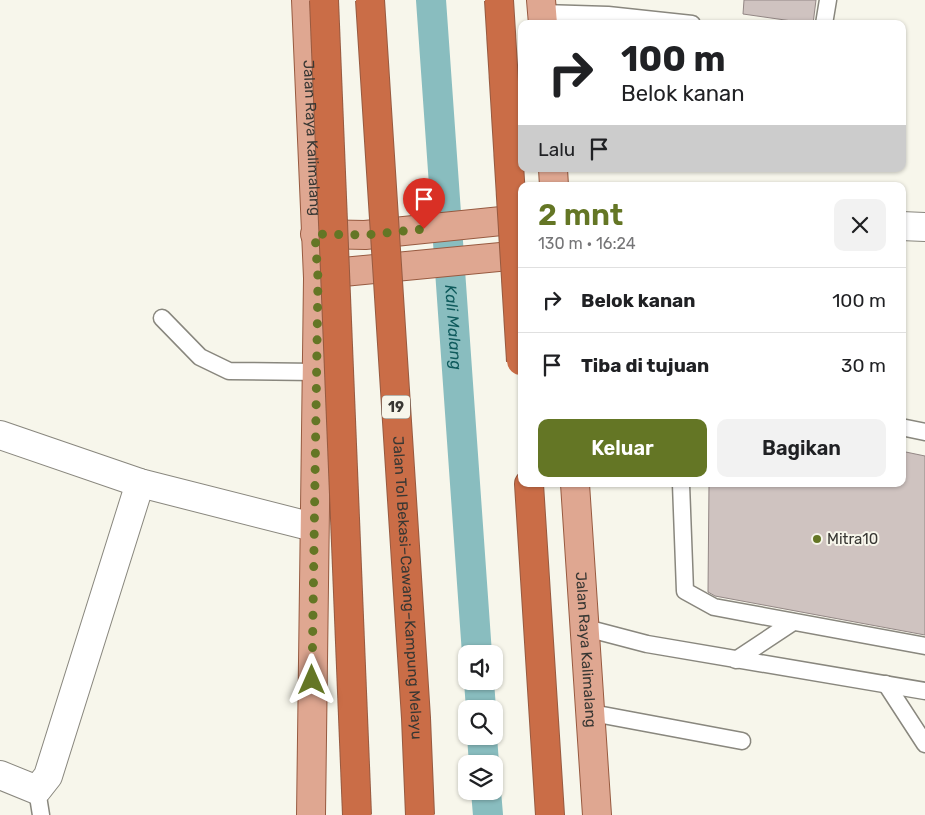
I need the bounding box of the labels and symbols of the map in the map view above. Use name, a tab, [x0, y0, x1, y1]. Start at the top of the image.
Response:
street label: Jalan Raya Kalimalang	[300, 59, 324, 216]
pin	[403, 178, 445, 229]
water label: Kali Malang	[442, 284, 467, 371]
road number: 19	[382, 396, 410, 418]
street label: Jalan Tol Bekasi–Cawang–Kampung Melayu	[389, 435, 426, 740]
place label: Mitra10	[827, 530, 878, 548]
marker: Mitra10	[811, 533, 823, 545]
street label: Jalan Raya Kalimalang	[572, 571, 600, 728]
position arrow	[285, 653, 337, 705]

